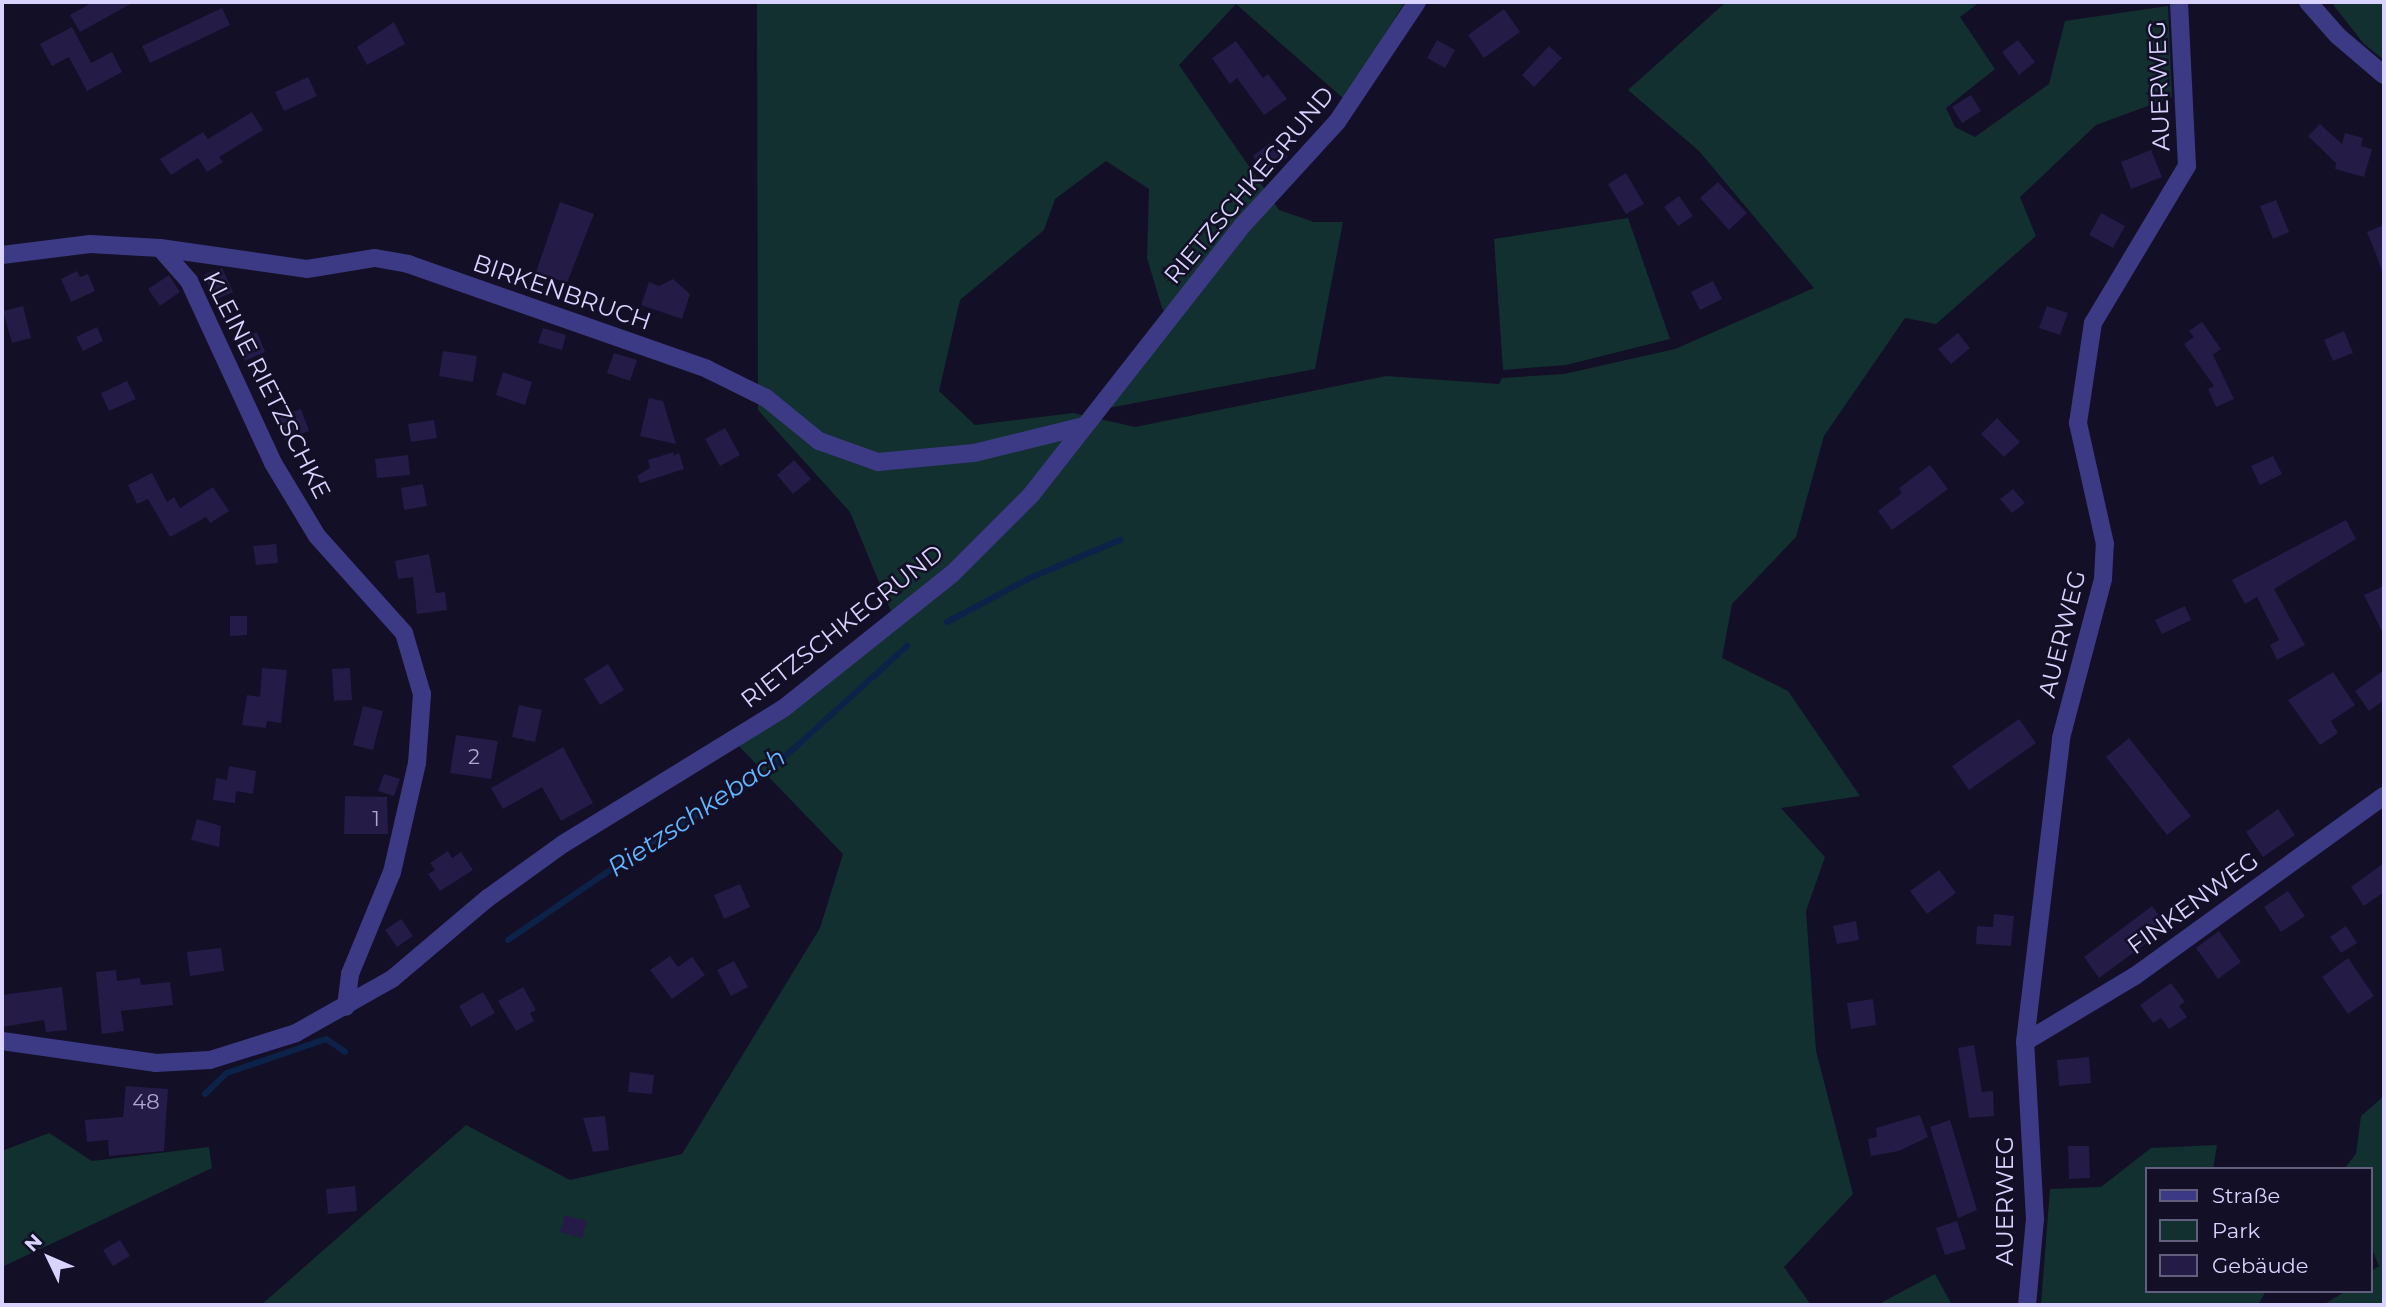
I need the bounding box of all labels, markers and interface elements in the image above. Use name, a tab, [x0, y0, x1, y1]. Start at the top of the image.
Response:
street label: AUERWEG	[2142, 20, 2176, 152]
street label: RIETZSCHKEGRUND	[1158, 81, 1340, 289]
street label: BIRKENBRUCH	[469, 248, 655, 336]
street label: KLEINE RIETZSCHKE	[197, 267, 337, 503]
street label: RIETZSCHKEGRUND	[735, 538, 949, 714]
street label: AUERWEG	[2032, 567, 2092, 701]
water label: Rietzschkebach	[602, 742, 792, 884]
house number: 2	[468, 744, 480, 770]
house number: 1	[372, 806, 380, 832]
street label: FINKENWEG	[2122, 846, 2264, 960]
house number: 48	[132, 1089, 160, 1115]
street label: AUERWEG	[1991, 1136, 2019, 1266]
legend	[2144, 1167, 2372, 1293]
text: Straße	[2212, 1183, 2280, 1208]
text: Park	[2212, 1218, 2260, 1243]
north arrow	[14, 1223, 84, 1293]
text: N	[20, 1230, 47, 1257]
text: Gebäude	[2212, 1253, 2309, 1278]

